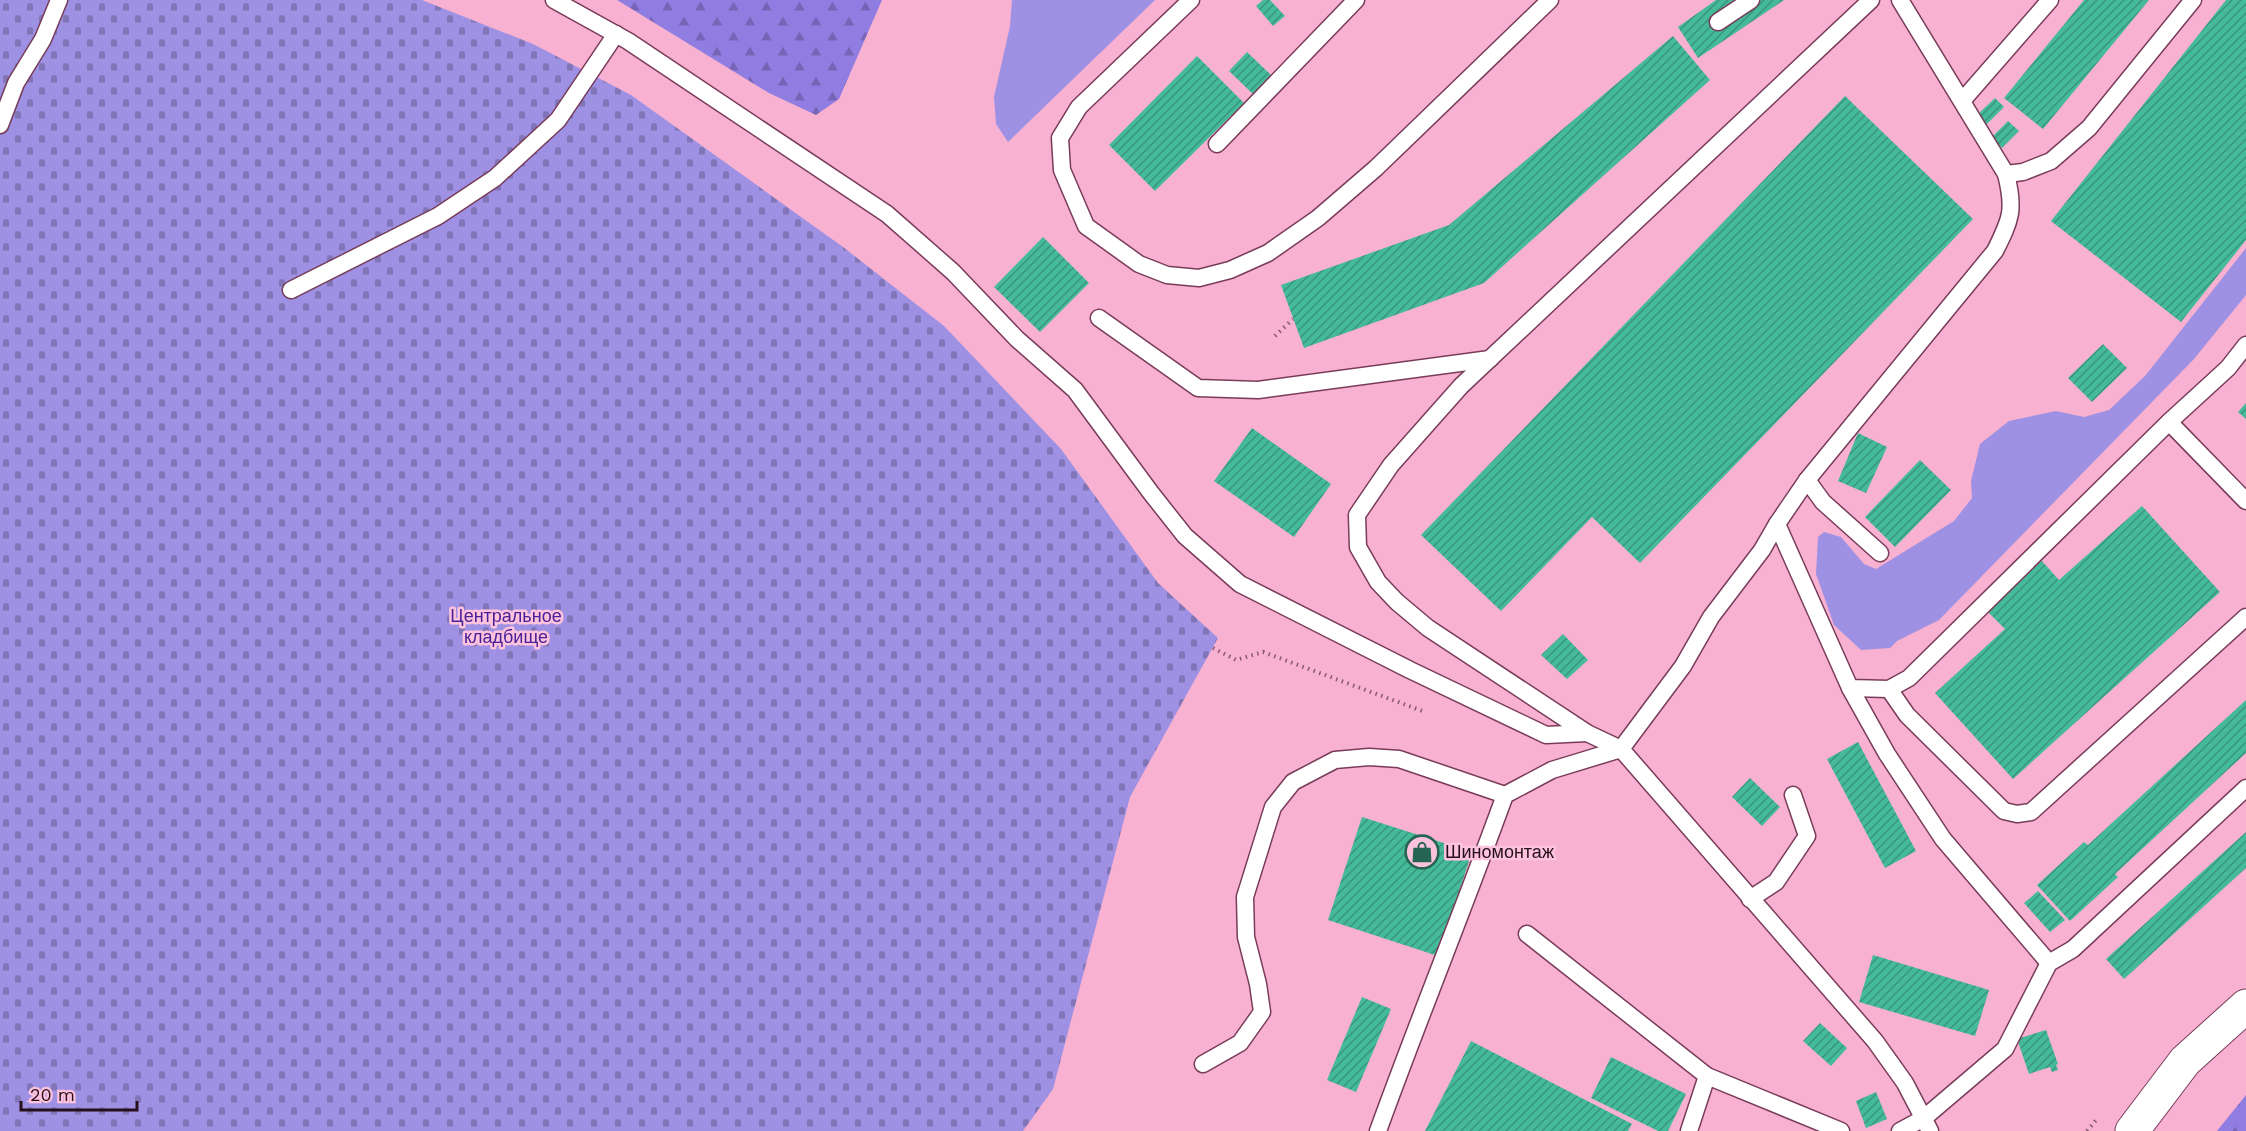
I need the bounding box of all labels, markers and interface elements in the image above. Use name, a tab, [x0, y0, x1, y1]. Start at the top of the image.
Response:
park label: Центральное кладбище	[450, 605, 562, 647]
shop icon: Шиномонтаж	[1404, 834, 1440, 870]
place label: Шиномонтаж	[1445, 841, 1554, 862]
scale bar	[21, 1074, 136, 1112]
text: 20 m	[30, 1084, 75, 1105]

